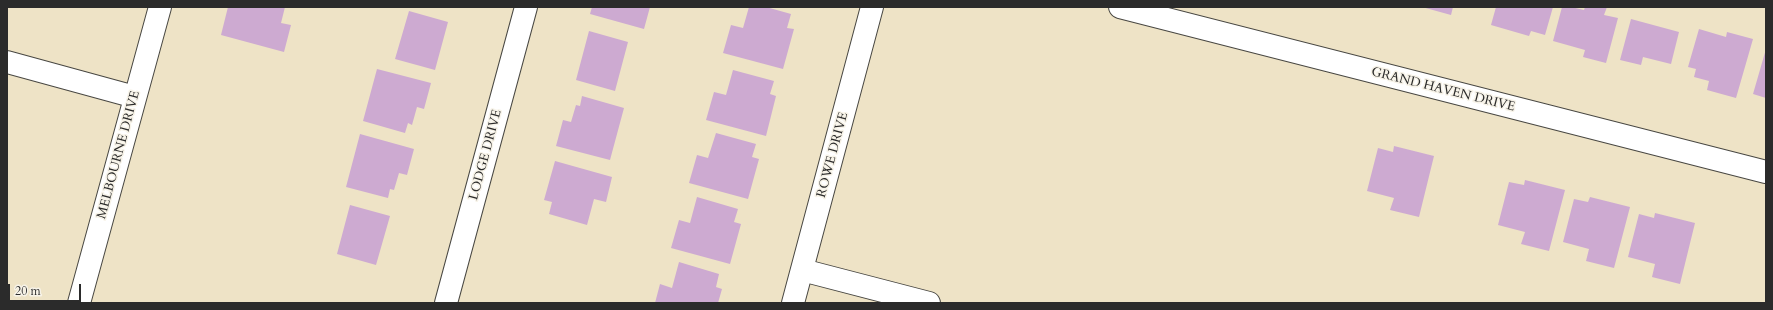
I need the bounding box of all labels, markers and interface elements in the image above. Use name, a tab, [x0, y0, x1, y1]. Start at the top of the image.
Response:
street label: GRAND HAVEN DRIVE	[1370, 65, 1516, 115]
street label: MELBOURNE DRIVE	[94, 89, 144, 221]
street label: LODGE DRIVE	[466, 108, 506, 202]
street label: ROWE DRIVE	[814, 111, 852, 199]
scale bar	[10, 276, 83, 302]
text: 20 m	[15, 283, 41, 299]

